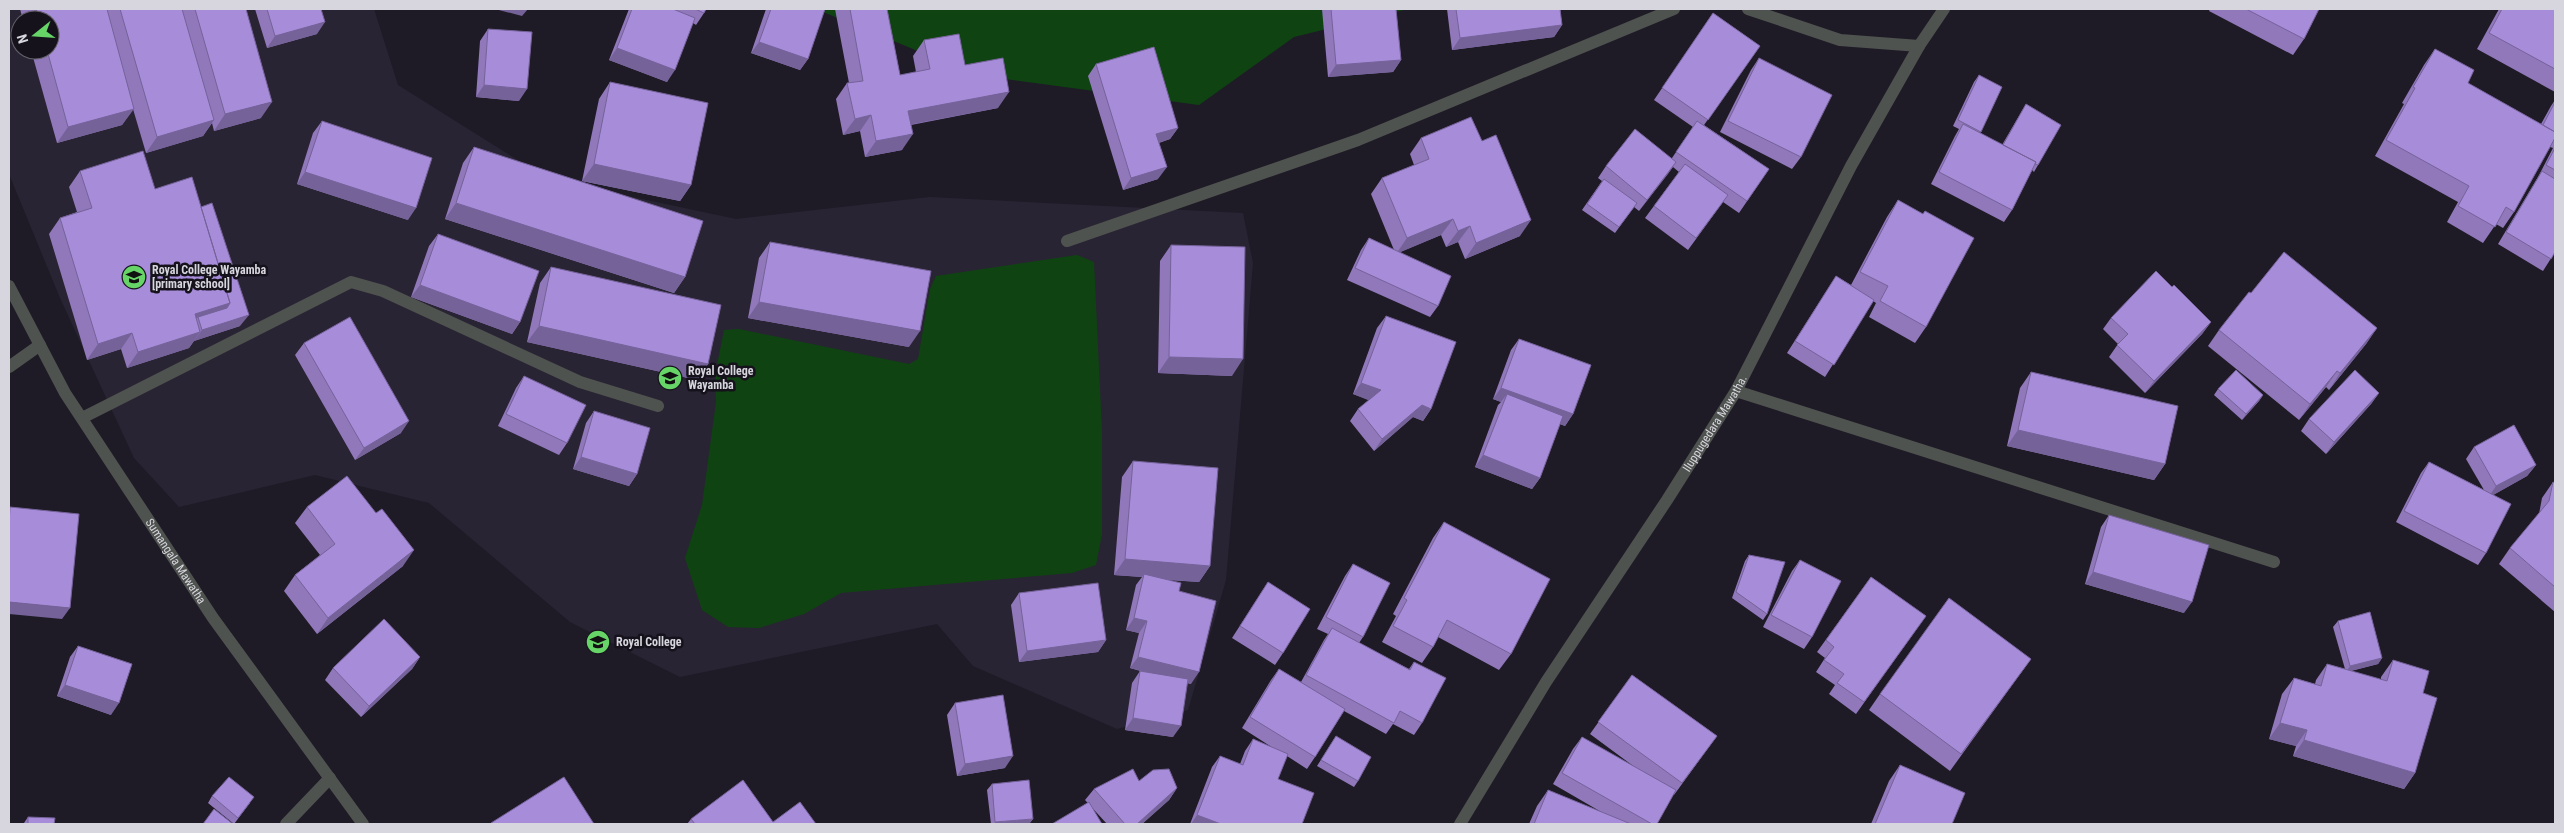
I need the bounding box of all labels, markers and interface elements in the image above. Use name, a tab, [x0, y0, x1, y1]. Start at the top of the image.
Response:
north arrow	[10, 10, 60, 60]
text: N	[14, 32, 31, 45]
place label: Royal College Wayamba [primary school]	[152, 263, 266, 291]
school or university icon: Royal College Wayamba [primary school]	[121, 264, 147, 290]
place label: Royal College Wayamba	[688, 364, 754, 392]
school or university icon: Royal College Wayamba	[657, 365, 683, 391]
street label: Iluppugedara Mawatha.	[1680, 373, 1750, 474]
street label: Sumangala Mawatha	[143, 516, 209, 607]
school or university icon: Royal College	[585, 629, 611, 655]
place label: Royal College	[616, 635, 682, 649]

